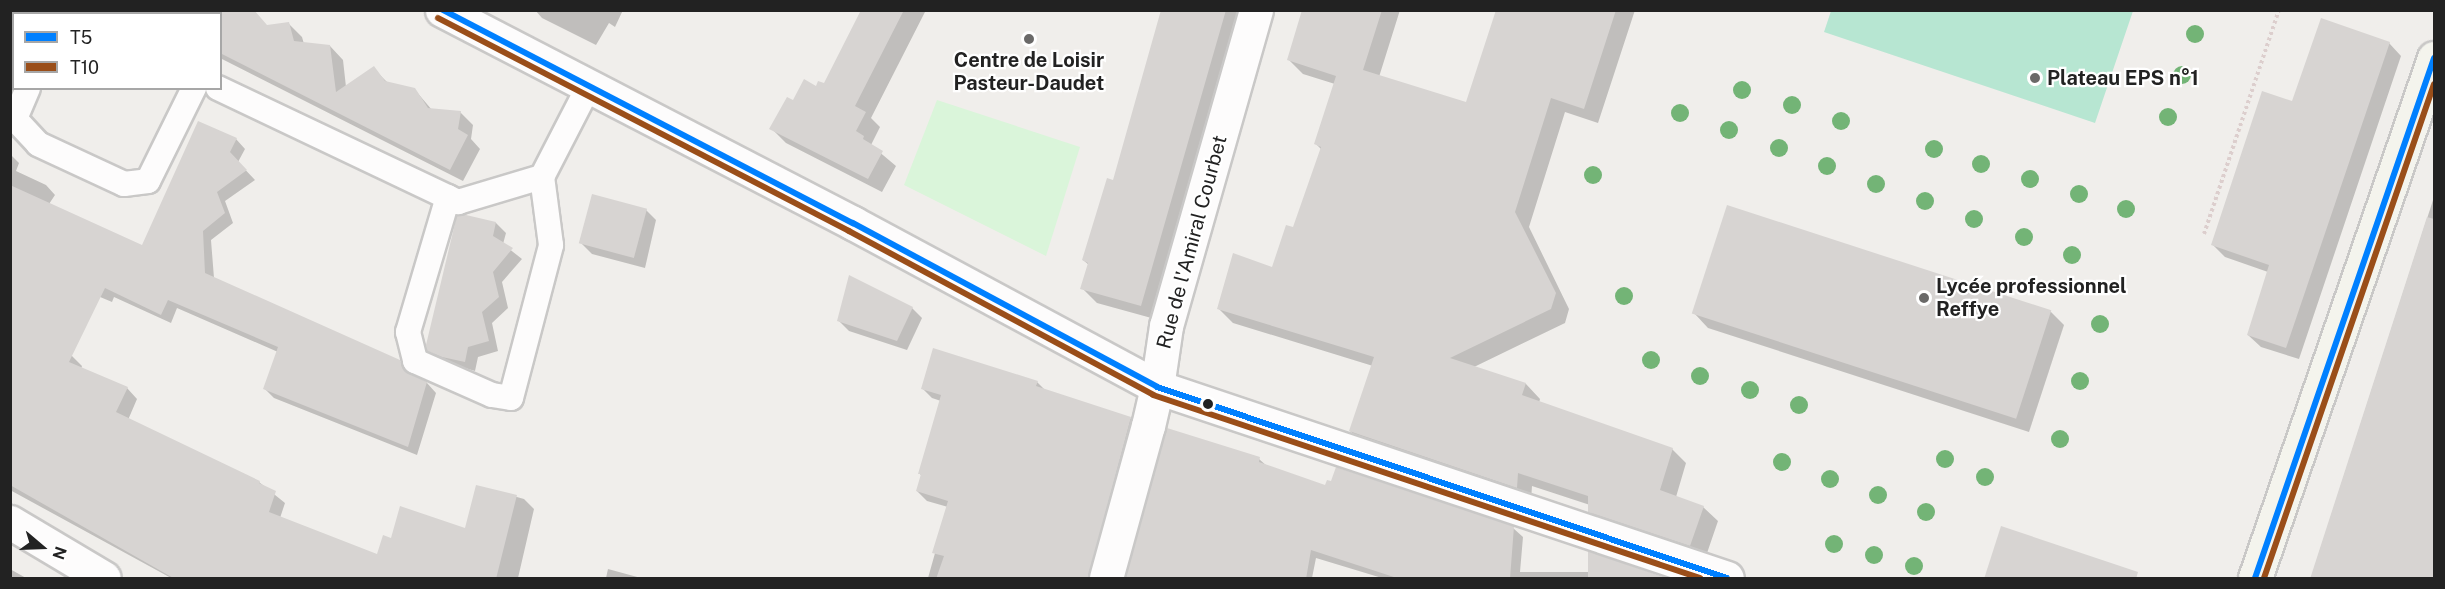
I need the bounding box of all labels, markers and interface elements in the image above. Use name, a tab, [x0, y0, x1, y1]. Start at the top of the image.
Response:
legend	[12, 12, 222, 90]
text: T5	[70, 27, 92, 48]
marker: Centre de Loisir Pasteur-Daudet	[1022, 32, 1036, 46]
place label: Centre de Loisir Pasteur-Daudet	[954, 48, 1104, 95]
text: T10	[70, 57, 99, 78]
place label: Plateau EPS n°1	[2047, 66, 2199, 90]
marker: Plateau EPS n°1	[2028, 71, 2042, 85]
street label: Rue de l'Amiral Courbet	[1152, 132, 1232, 352]
place label: Lycée professionnel Reffye	[1936, 274, 2127, 321]
marker: Lycée professionnel Reffye	[1917, 291, 1931, 305]
unlabelled marker	[1202, 398, 1214, 410]
north arrow	[12, 517, 72, 577]
text: N	[48, 544, 71, 562]

